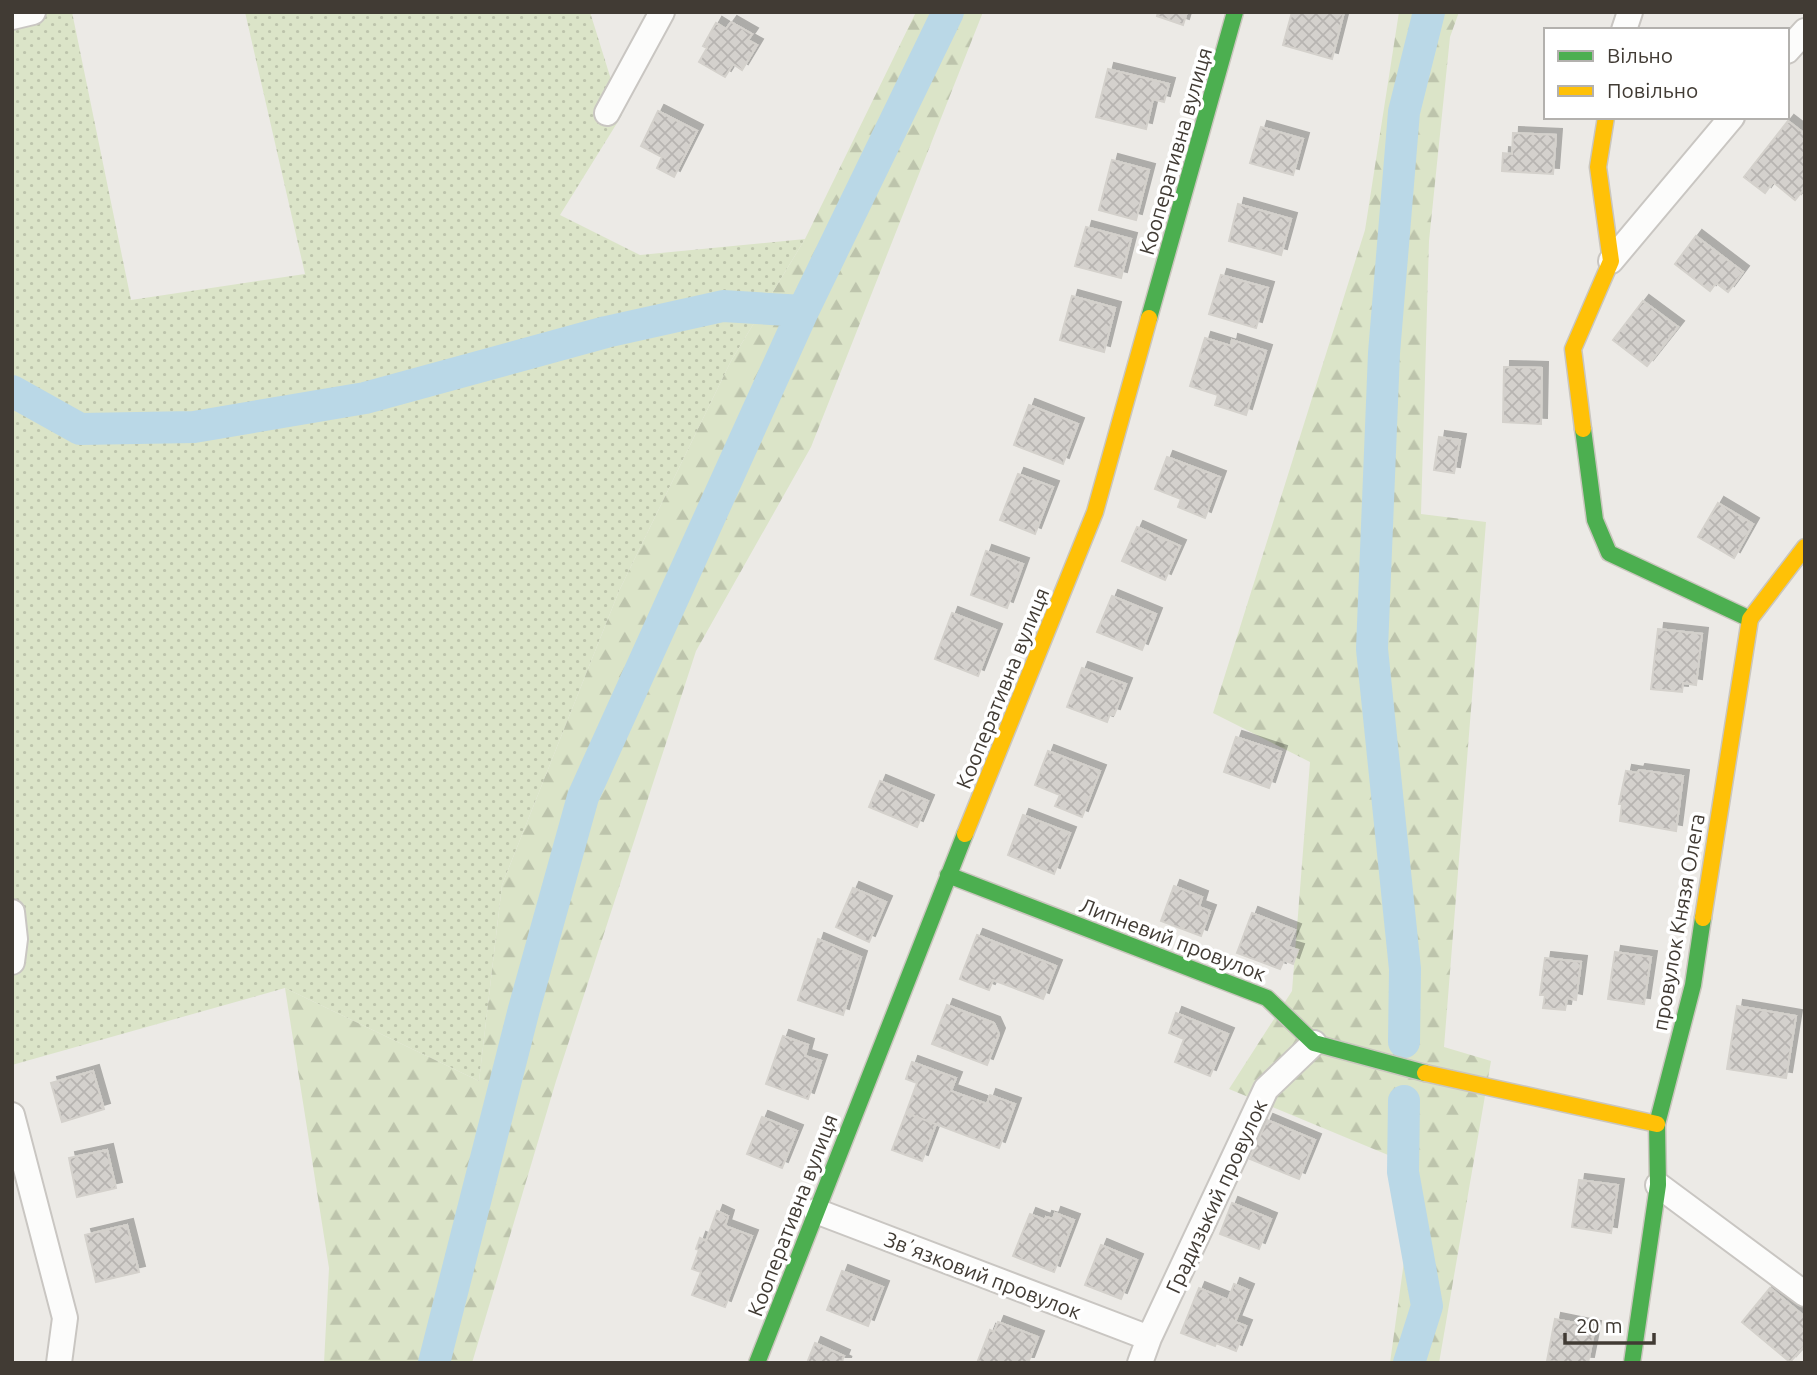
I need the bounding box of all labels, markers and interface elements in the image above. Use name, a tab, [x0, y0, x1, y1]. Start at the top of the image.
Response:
legend	[1544, 28, 1789, 119]
text: Вільно	[1607, 43, 1673, 67]
street label: Кооперативна вулиця	[1134, 45, 1216, 257]
text: Повільно	[1607, 78, 1698, 102]
street label: Кооперативна вулиця	[951, 584, 1053, 792]
street label: провулок Князя Олега	[1647, 812, 1709, 1032]
street label: Липневий провулок	[1077, 892, 1270, 986]
street label: Градизький провулок	[1160, 1095, 1272, 1297]
street label: Кооперативна вулиця	[742, 1111, 842, 1319]
street label: Звʼязковий провулок	[881, 1226, 1085, 1324]
scale bar	[1565, 1302, 1654, 1346]
text: 20 m	[1576, 1313, 1623, 1337]

